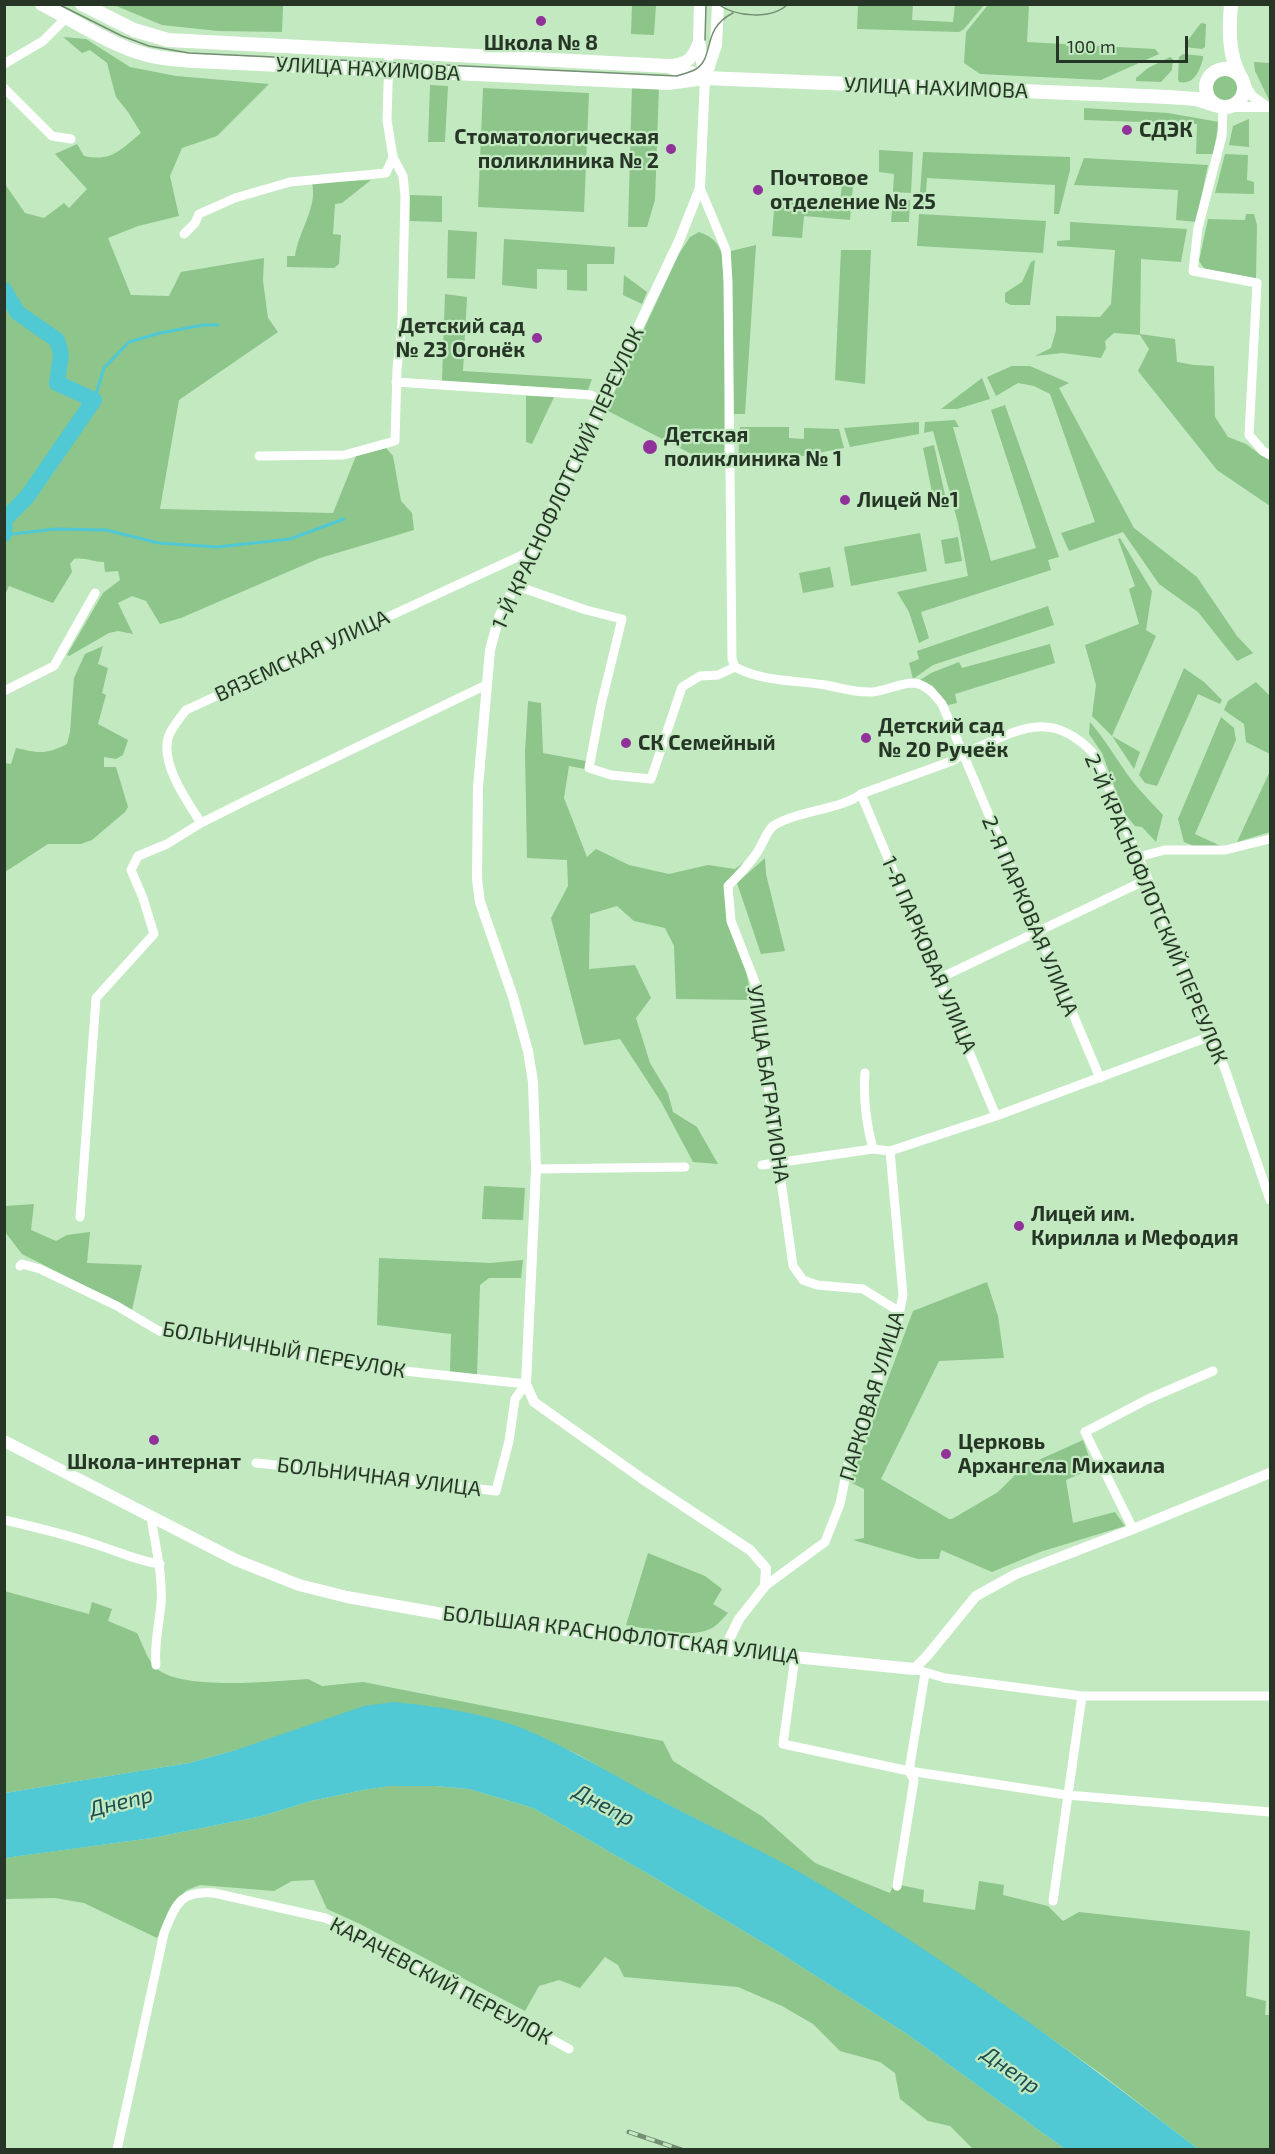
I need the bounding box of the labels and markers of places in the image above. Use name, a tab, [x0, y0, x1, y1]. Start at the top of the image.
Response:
marker: Школа № 8	[534, 14, 548, 28]
place label: Школа № 8	[484, 30, 598, 56]
place label: СДЭК	[1139, 117, 1193, 143]
marker: СДЭК	[1120, 123, 1134, 137]
place label: Стоматологическая поликлиника № 2	[454, 124, 659, 174]
marker: Стоматологическая поликлиника № 2	[664, 142, 678, 156]
place label: Почтовое отделение № 25	[770, 165, 936, 215]
marker: Почтовое отделение № 25	[751, 183, 765, 197]
place label: Детский сад № 23 Огонёк	[396, 313, 525, 363]
marker: Детский сад № 23 Огонёк	[530, 331, 544, 345]
place label: Детская поликлиника № 1	[664, 422, 842, 472]
marker: Детская поликлиника № 1	[641, 438, 659, 456]
place label: Лицей №1	[857, 487, 959, 513]
marker: Лицей №1	[838, 493, 852, 507]
place label: Детский сад № 20 Ручеёк	[878, 713, 1008, 763]
place label: СК Семейный	[638, 730, 776, 756]
marker: Детский сад № 20 Ручеёк	[859, 731, 873, 745]
marker: СК Семейный	[619, 736, 633, 750]
place label: Лицей им. Кирилла и Мефодия	[1031, 1201, 1239, 1251]
marker: Лицей им. Кирилла и Мефодия	[1012, 1219, 1026, 1233]
place label: Церковь Архангела Михаила	[958, 1429, 1165, 1479]
marker: Школа-интернат	[147, 1433, 161, 1447]
marker: Церковь Архангела Михаила	[939, 1447, 953, 1461]
place label: Школа-интернат	[67, 1449, 241, 1475]

